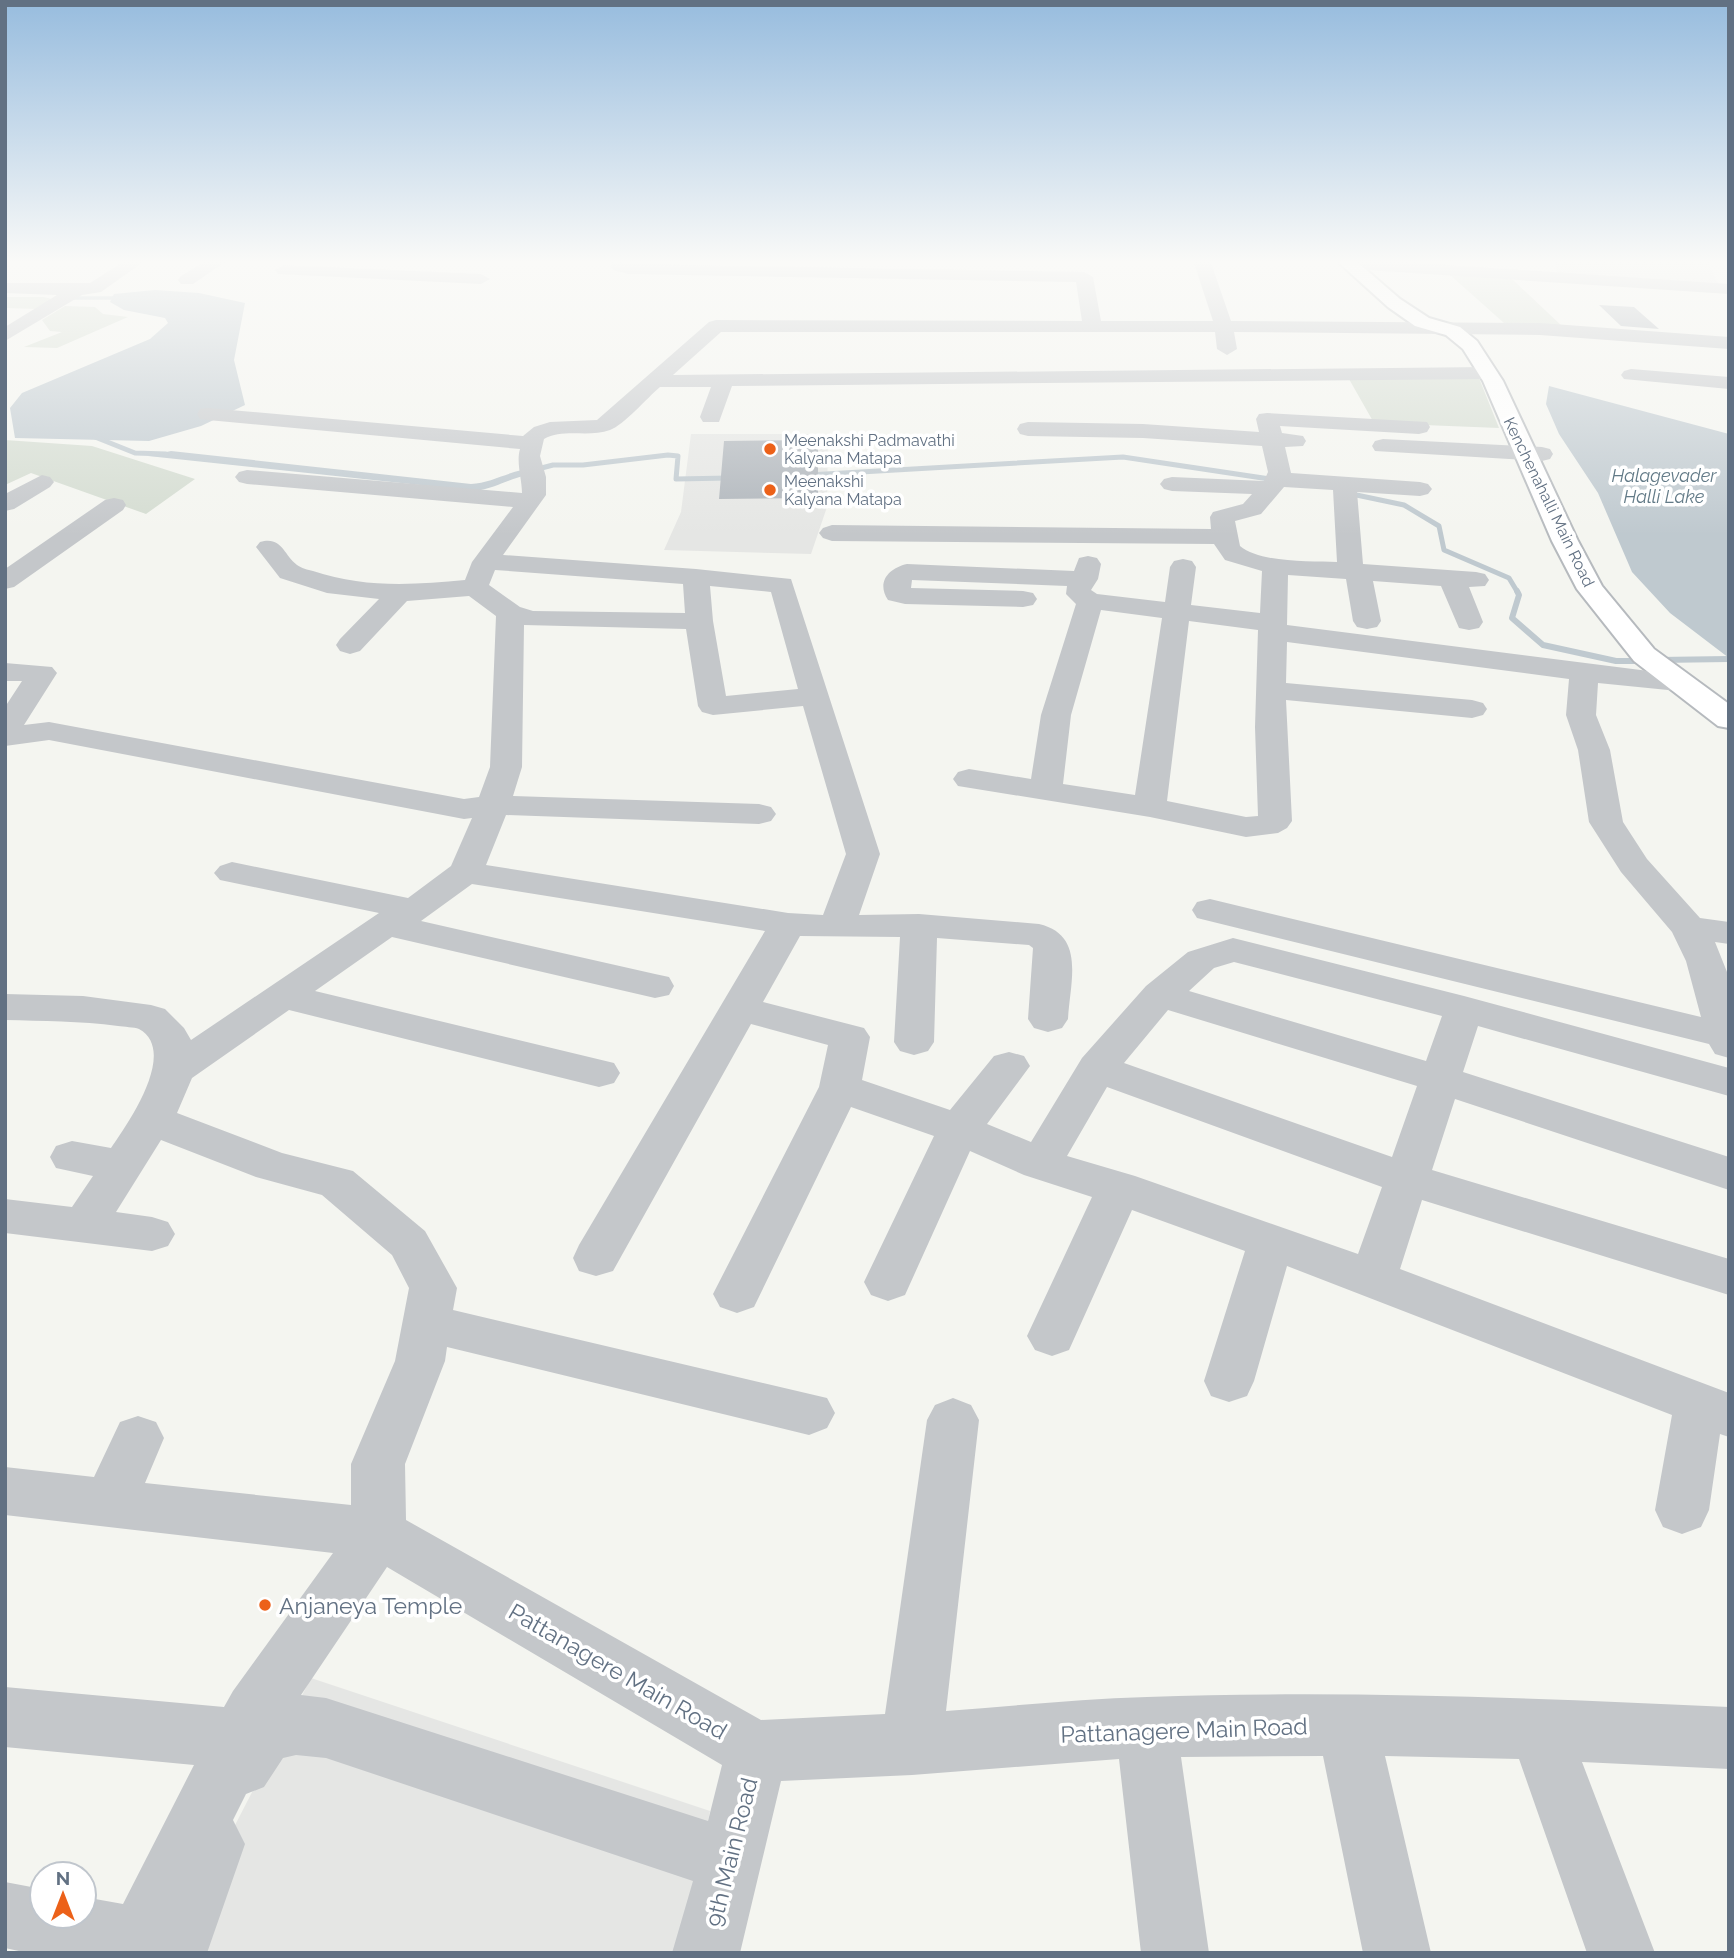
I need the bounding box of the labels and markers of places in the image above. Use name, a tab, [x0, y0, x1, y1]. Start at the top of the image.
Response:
place label: Meenakshi Padmavathi Kalyana Matapa	[784, 431, 955, 468]
marker: Meenakshi Padmavathi Kalyana Matapa	[762, 441, 778, 457]
place label: Meenakshi Kalyana Matapa	[784, 472, 902, 509]
marker: Meenakshi Kalyana Matapa	[762, 482, 778, 498]
place label: Anjaneya Temple	[279, 1592, 462, 1619]
marker: Anjaneya Temple	[257, 1597, 273, 1613]

